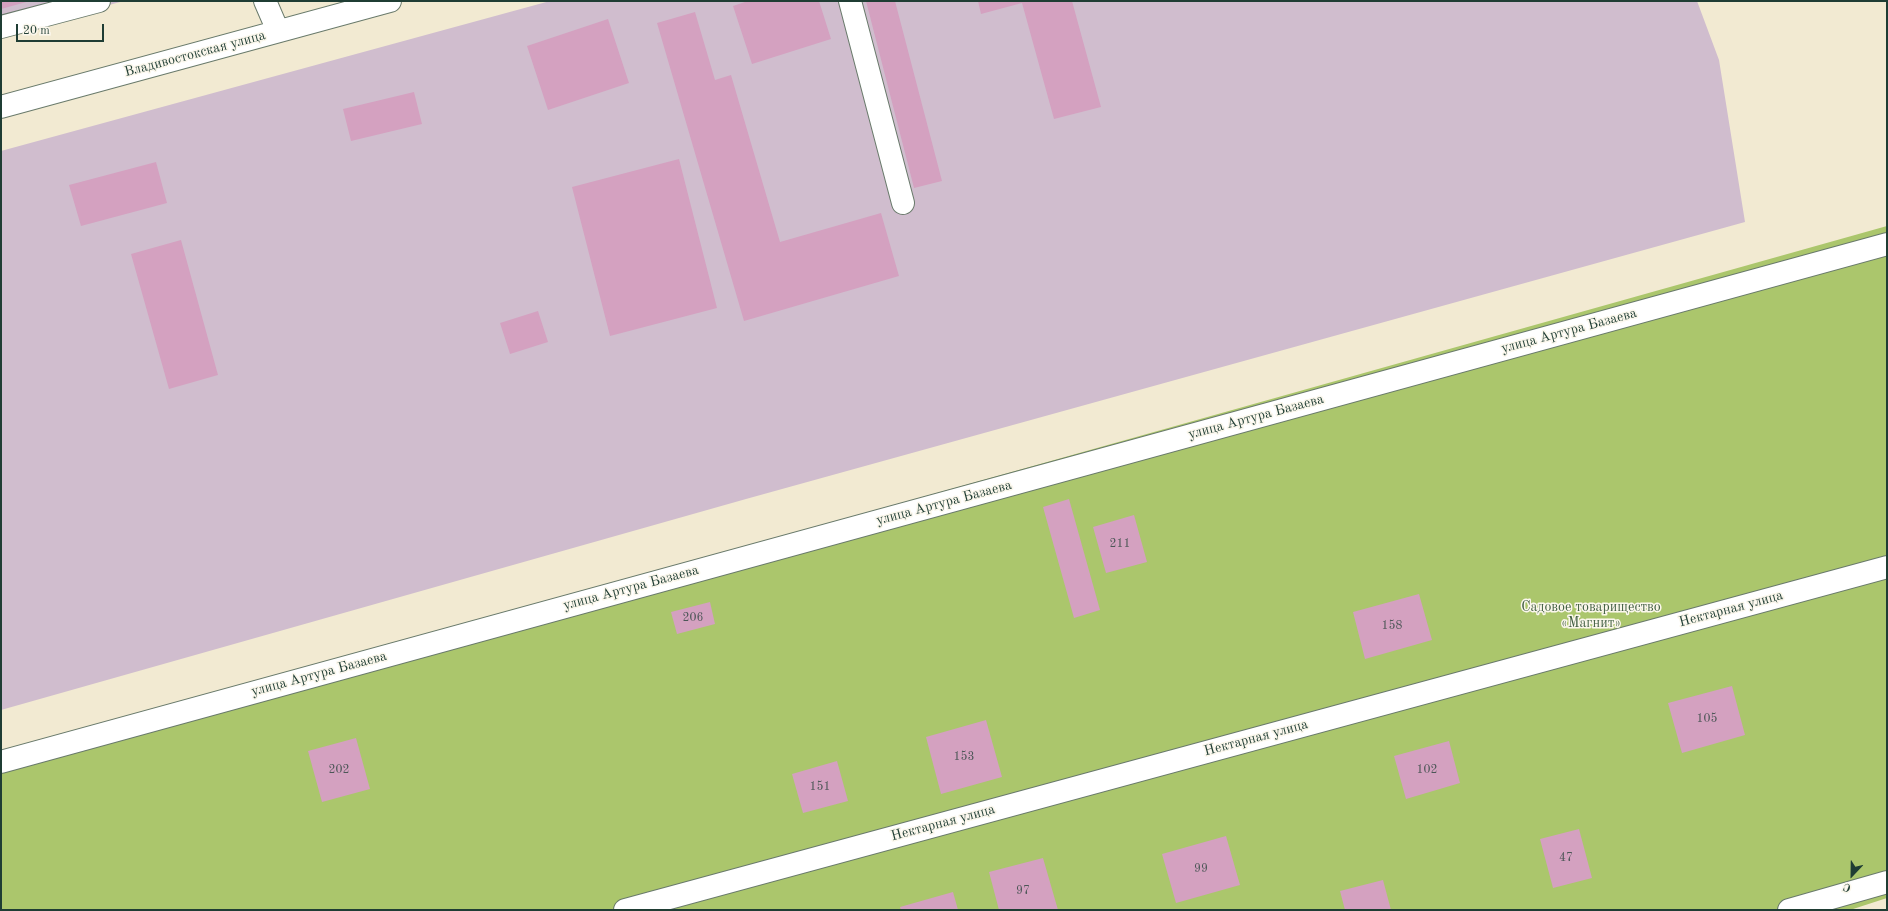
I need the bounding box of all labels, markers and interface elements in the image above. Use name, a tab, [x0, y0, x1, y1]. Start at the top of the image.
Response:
scale bar	[18, 16, 106, 42]
text: 20 m	[23, 25, 50, 37]
street label: Владивостокская улица	[123, 27, 267, 81]
street label: улица Артура Базаева	[1499, 305, 1639, 357]
street label: улица Артура Базаева	[1186, 391, 1326, 443]
street label: улица Артура Базаева	[874, 477, 1014, 529]
house number: 211	[1110, 537, 1130, 551]
street label: улица Артура Базаева	[561, 562, 701, 614]
street label: Нектарная улица	[1677, 587, 1785, 631]
park label: Садовое товарищество «Магнит»	[1521, 599, 1661, 632]
house number: 206	[683, 611, 703, 625]
house number: 158	[1382, 619, 1402, 633]
street label: улица Артура Базаева	[249, 648, 389, 700]
house number: 105	[1697, 712, 1717, 726]
street label: Нектарная улица	[1202, 716, 1310, 760]
house number: 153	[954, 750, 974, 764]
house number: 202	[329, 763, 349, 777]
house number: 102	[1417, 763, 1437, 777]
house number: 151	[810, 780, 830, 794]
street label: Нектарная улица	[889, 801, 997, 845]
house number: 47	[1559, 851, 1573, 865]
north arrow	[1832, 855, 1872, 895]
house number: 99	[1194, 862, 1208, 876]
text: С	[1842, 880, 1853, 893]
house number: 97	[1016, 884, 1030, 898]

